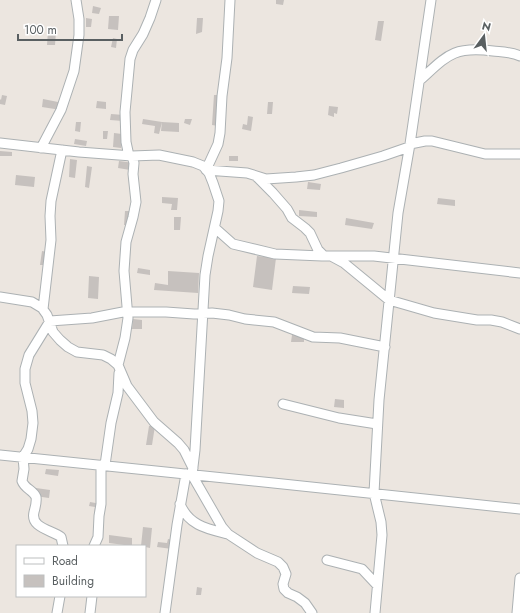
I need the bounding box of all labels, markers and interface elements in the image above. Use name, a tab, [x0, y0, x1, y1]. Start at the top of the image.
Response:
scale bar	[18, 16, 122, 42]
north arrow	[464, 16, 504, 56]
text: N	[480, 17, 493, 35]
text: 100 m	[24, 21, 57, 39]
legend	[16, 545, 146, 597]
text: Road	[52, 552, 78, 570]
text: Building	[52, 572, 94, 590]

